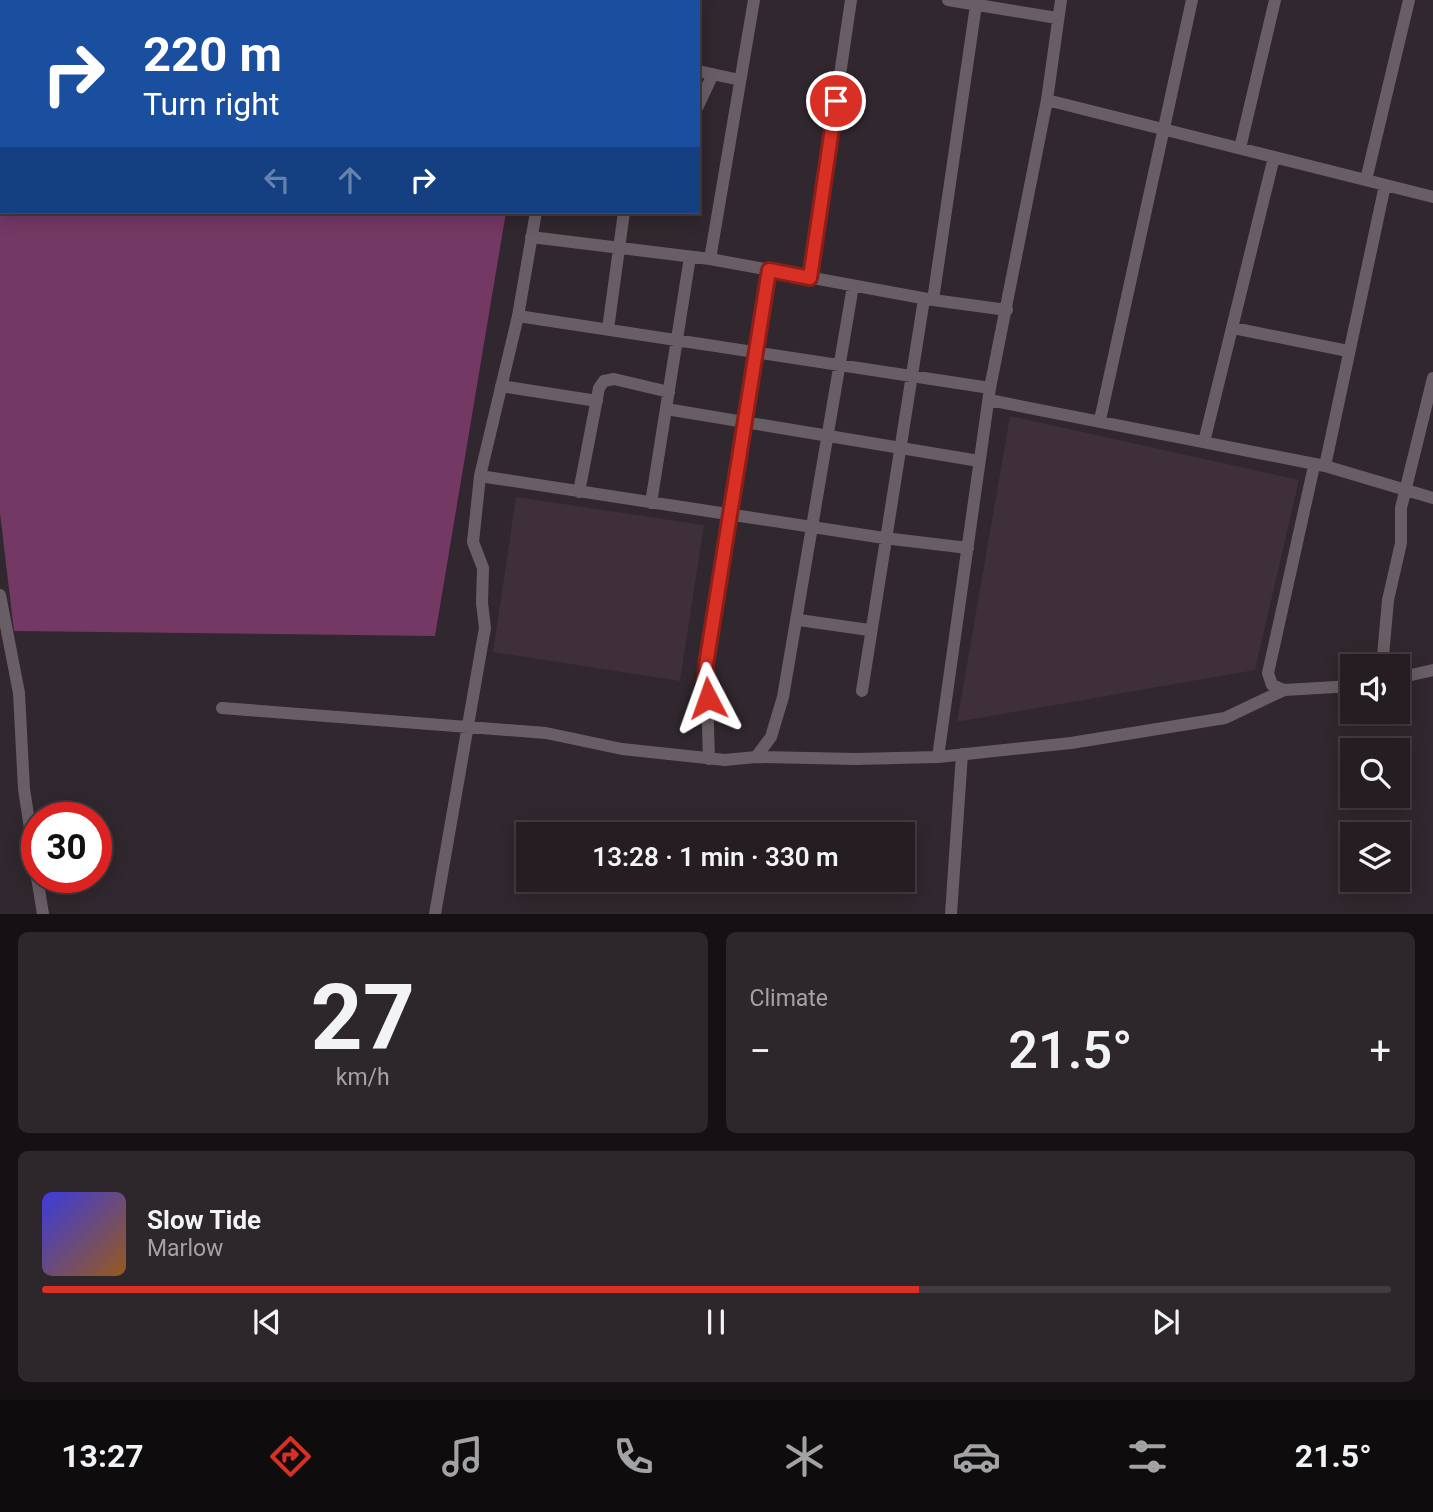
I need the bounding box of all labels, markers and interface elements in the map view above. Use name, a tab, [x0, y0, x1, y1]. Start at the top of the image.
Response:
text: 220 m	[143, 26, 282, 83]
icon: right	[28, 28, 119, 119]
pin	[806, 71, 866, 131]
icon: arrive	[817, 82, 855, 120]
text: Turn right	[143, 85, 279, 123]
icon: left	[258, 161, 296, 199]
icon: ahead	[331, 161, 369, 199]
icon: right	[404, 161, 442, 199]
map controls	[1340, 654, 1410, 892]
button: sound	[1340, 654, 1410, 724]
position arrow	[671, 661, 745, 735]
button: search	[1340, 738, 1410, 808]
speed limit sign: 30	[21, 802, 112, 893]
button: layers	[1340, 822, 1410, 892]
text: 13:28 · 1 min · 330 m	[592, 842, 839, 872]
text: 27	[311, 965, 415, 1071]
text: Climate	[750, 985, 828, 1012]
text: 21.5°	[1008, 1020, 1132, 1081]
text: −	[750, 1029, 771, 1073]
text: +	[1369, 1029, 1391, 1073]
text: km/h	[336, 1064, 390, 1091]
text: Slow Tide	[147, 1205, 261, 1235]
text: Marlow	[147, 1235, 223, 1262]
icon: previous	[248, 1303, 286, 1341]
icon: pause	[697, 1303, 735, 1341]
icon: next	[1147, 1303, 1185, 1341]
icon: directions	[266, 1432, 315, 1481]
icon: music	[438, 1432, 487, 1481]
icon: phone	[609, 1432, 658, 1481]
icon: climate	[780, 1432, 829, 1481]
icon: car	[952, 1432, 1001, 1481]
icon: filters	[1123, 1432, 1172, 1481]
text: 13:27	[61, 1437, 144, 1475]
text: 21.5°	[1295, 1437, 1372, 1475]

